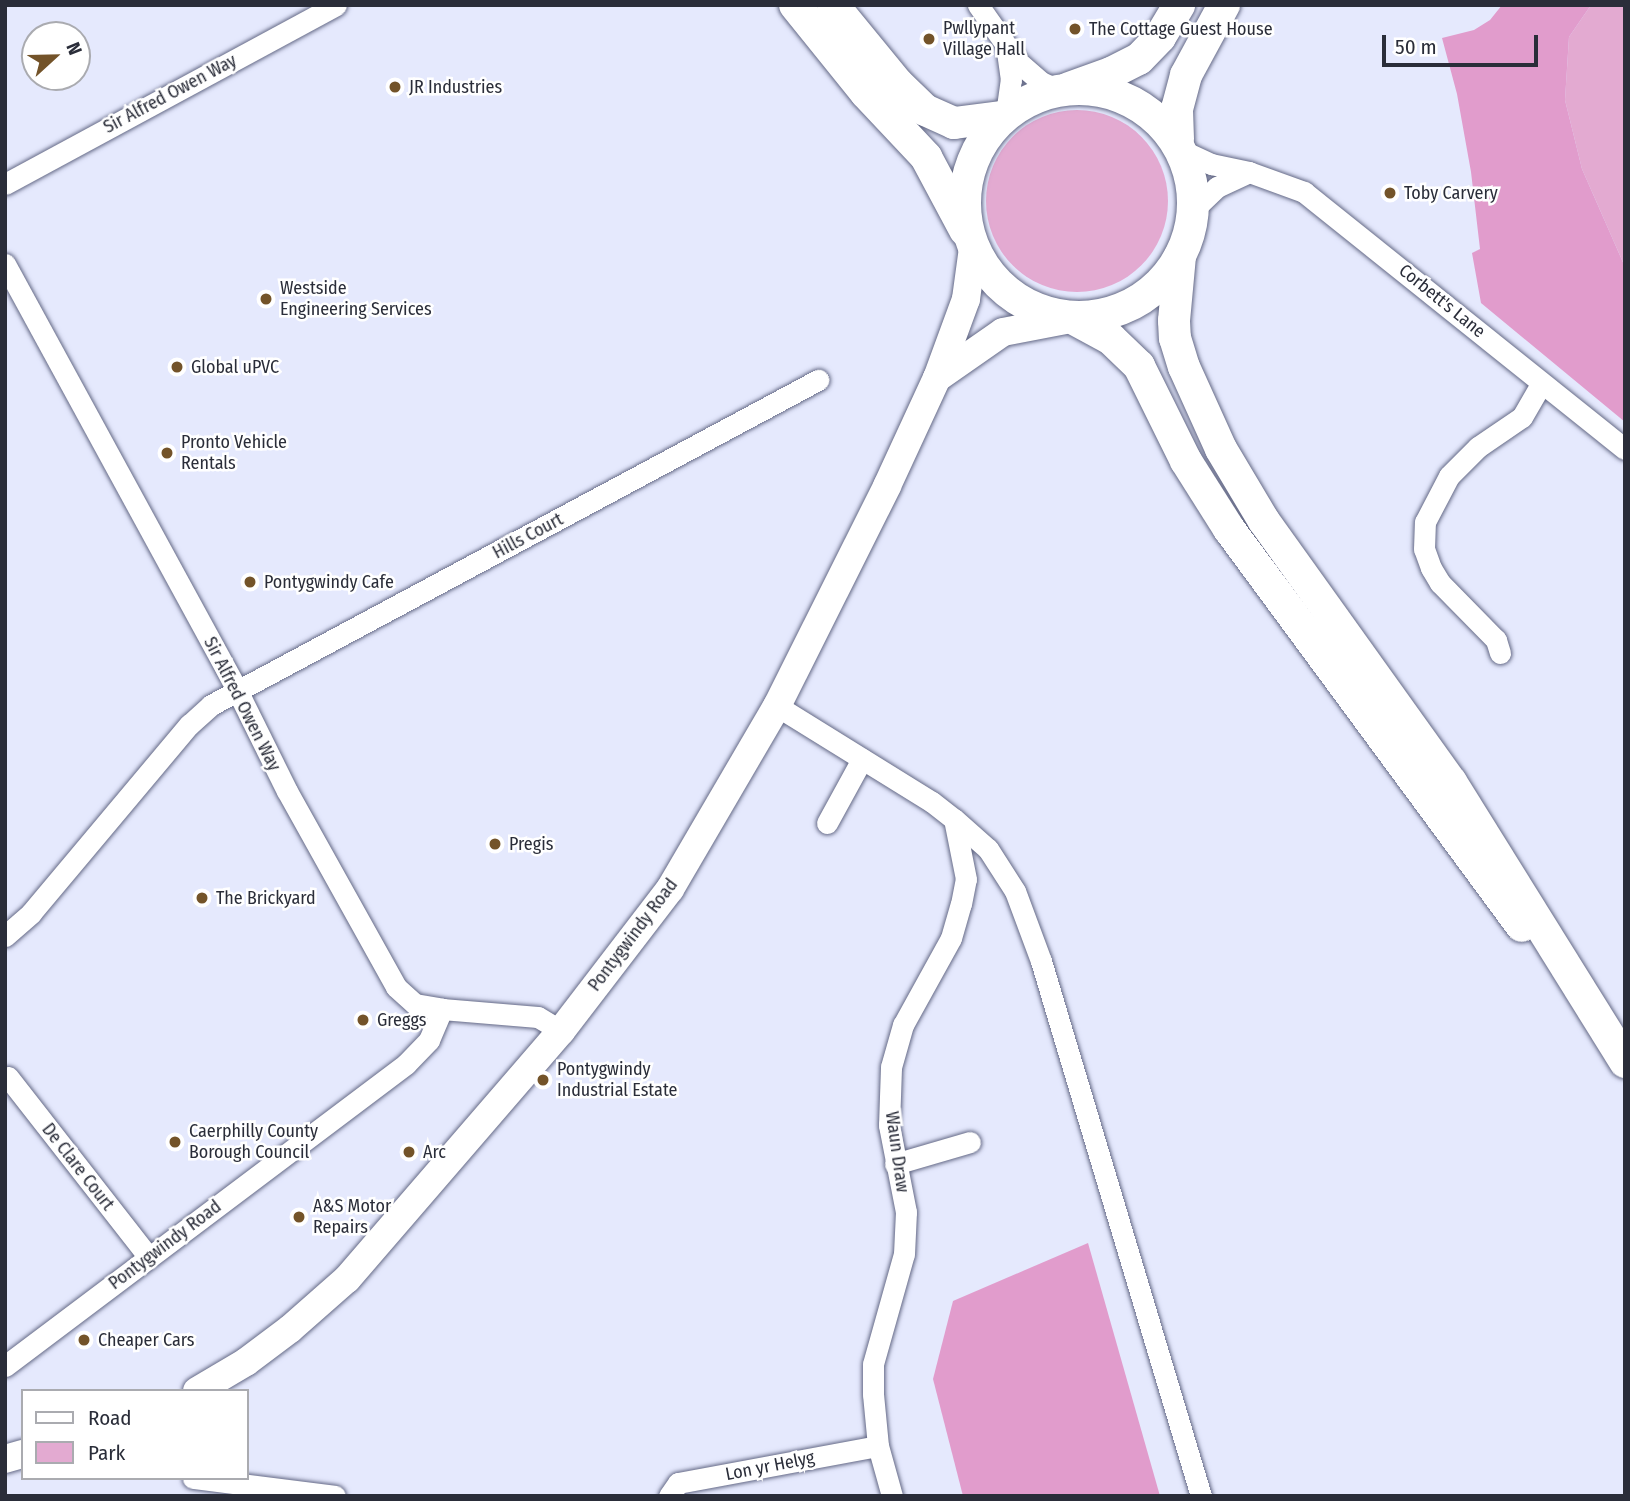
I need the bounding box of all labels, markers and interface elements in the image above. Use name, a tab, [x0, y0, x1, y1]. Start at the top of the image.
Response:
place label: Pwllypant Village Hall	[943, 18, 1025, 60]
place label: The Cottage Guest House	[1089, 18, 1273, 40]
north arrow	[21, 21, 91, 91]
marker: The Cottage Guest House	[1067, 21, 1083, 37]
scale bar	[1385, 21, 1541, 65]
marker: Pwllypant Village Hall	[921, 31, 937, 47]
text: 50 m	[1395, 34, 1437, 60]
text: N	[61, 39, 87, 58]
street label: Sir Alfred Owen Way	[100, 50, 240, 138]
place label: JR Industries	[409, 76, 502, 98]
marker: JR Industries	[387, 79, 403, 95]
place label: Toby Carvery	[1404, 182, 1498, 204]
marker: Toby Carvery	[1382, 185, 1398, 201]
street label: Corbett's Lane	[1394, 260, 1490, 342]
place label: Westside Engineering Services	[280, 278, 432, 320]
marker: Westside Engineering Services	[258, 291, 274, 307]
place label: Global uPVC	[191, 356, 279, 378]
marker: Global uPVC	[169, 359, 185, 375]
place label: Pronto Vehicle Rentals	[181, 432, 287, 474]
marker: Pronto Vehicle Rentals	[159, 445, 175, 461]
street label: Hills Court	[489, 508, 567, 564]
place label: Pontygwindy Cafe	[264, 571, 394, 593]
marker: Pontygwindy Cafe	[242, 574, 258, 590]
street label: Sir Alfred Owen Way	[199, 633, 285, 775]
place label: Pregis	[509, 833, 553, 855]
marker: Pregis	[487, 836, 503, 852]
street label: Pontygwindy Road	[584, 875, 682, 995]
place label: The Brickyard	[216, 887, 316, 909]
marker: The Brickyard	[194, 890, 210, 906]
place label: Greggs	[377, 1009, 426, 1031]
marker: Greggs	[355, 1012, 371, 1028]
place label: Pontygwindy Industrial Estate	[557, 1059, 677, 1102]
marker: Pontygwindy Industrial Estate	[535, 1072, 551, 1088]
street label: Waun Draw	[881, 1110, 913, 1194]
street label: De Clare Court	[37, 1119, 119, 1215]
place label: Caerphilly County Borough Council	[189, 1121, 318, 1164]
marker: Caerphilly County Borough Council	[167, 1134, 183, 1150]
place label: Arc	[423, 1141, 446, 1163]
marker: Arc	[401, 1144, 417, 1160]
street label: Pontygwindy Road	[105, 1196, 225, 1294]
place label: A&S Motor Repairs	[313, 1196, 391, 1238]
marker: A&S Motor Repairs	[291, 1209, 307, 1225]
place label: Cheaper Cars	[98, 1329, 194, 1351]
marker: Cheaper Cars	[76, 1332, 92, 1348]
legend	[21, 1389, 248, 1480]
text: Road	[88, 1405, 132, 1431]
text: Park	[88, 1440, 125, 1466]
street label: Lon yr Helyg	[724, 1447, 816, 1485]

